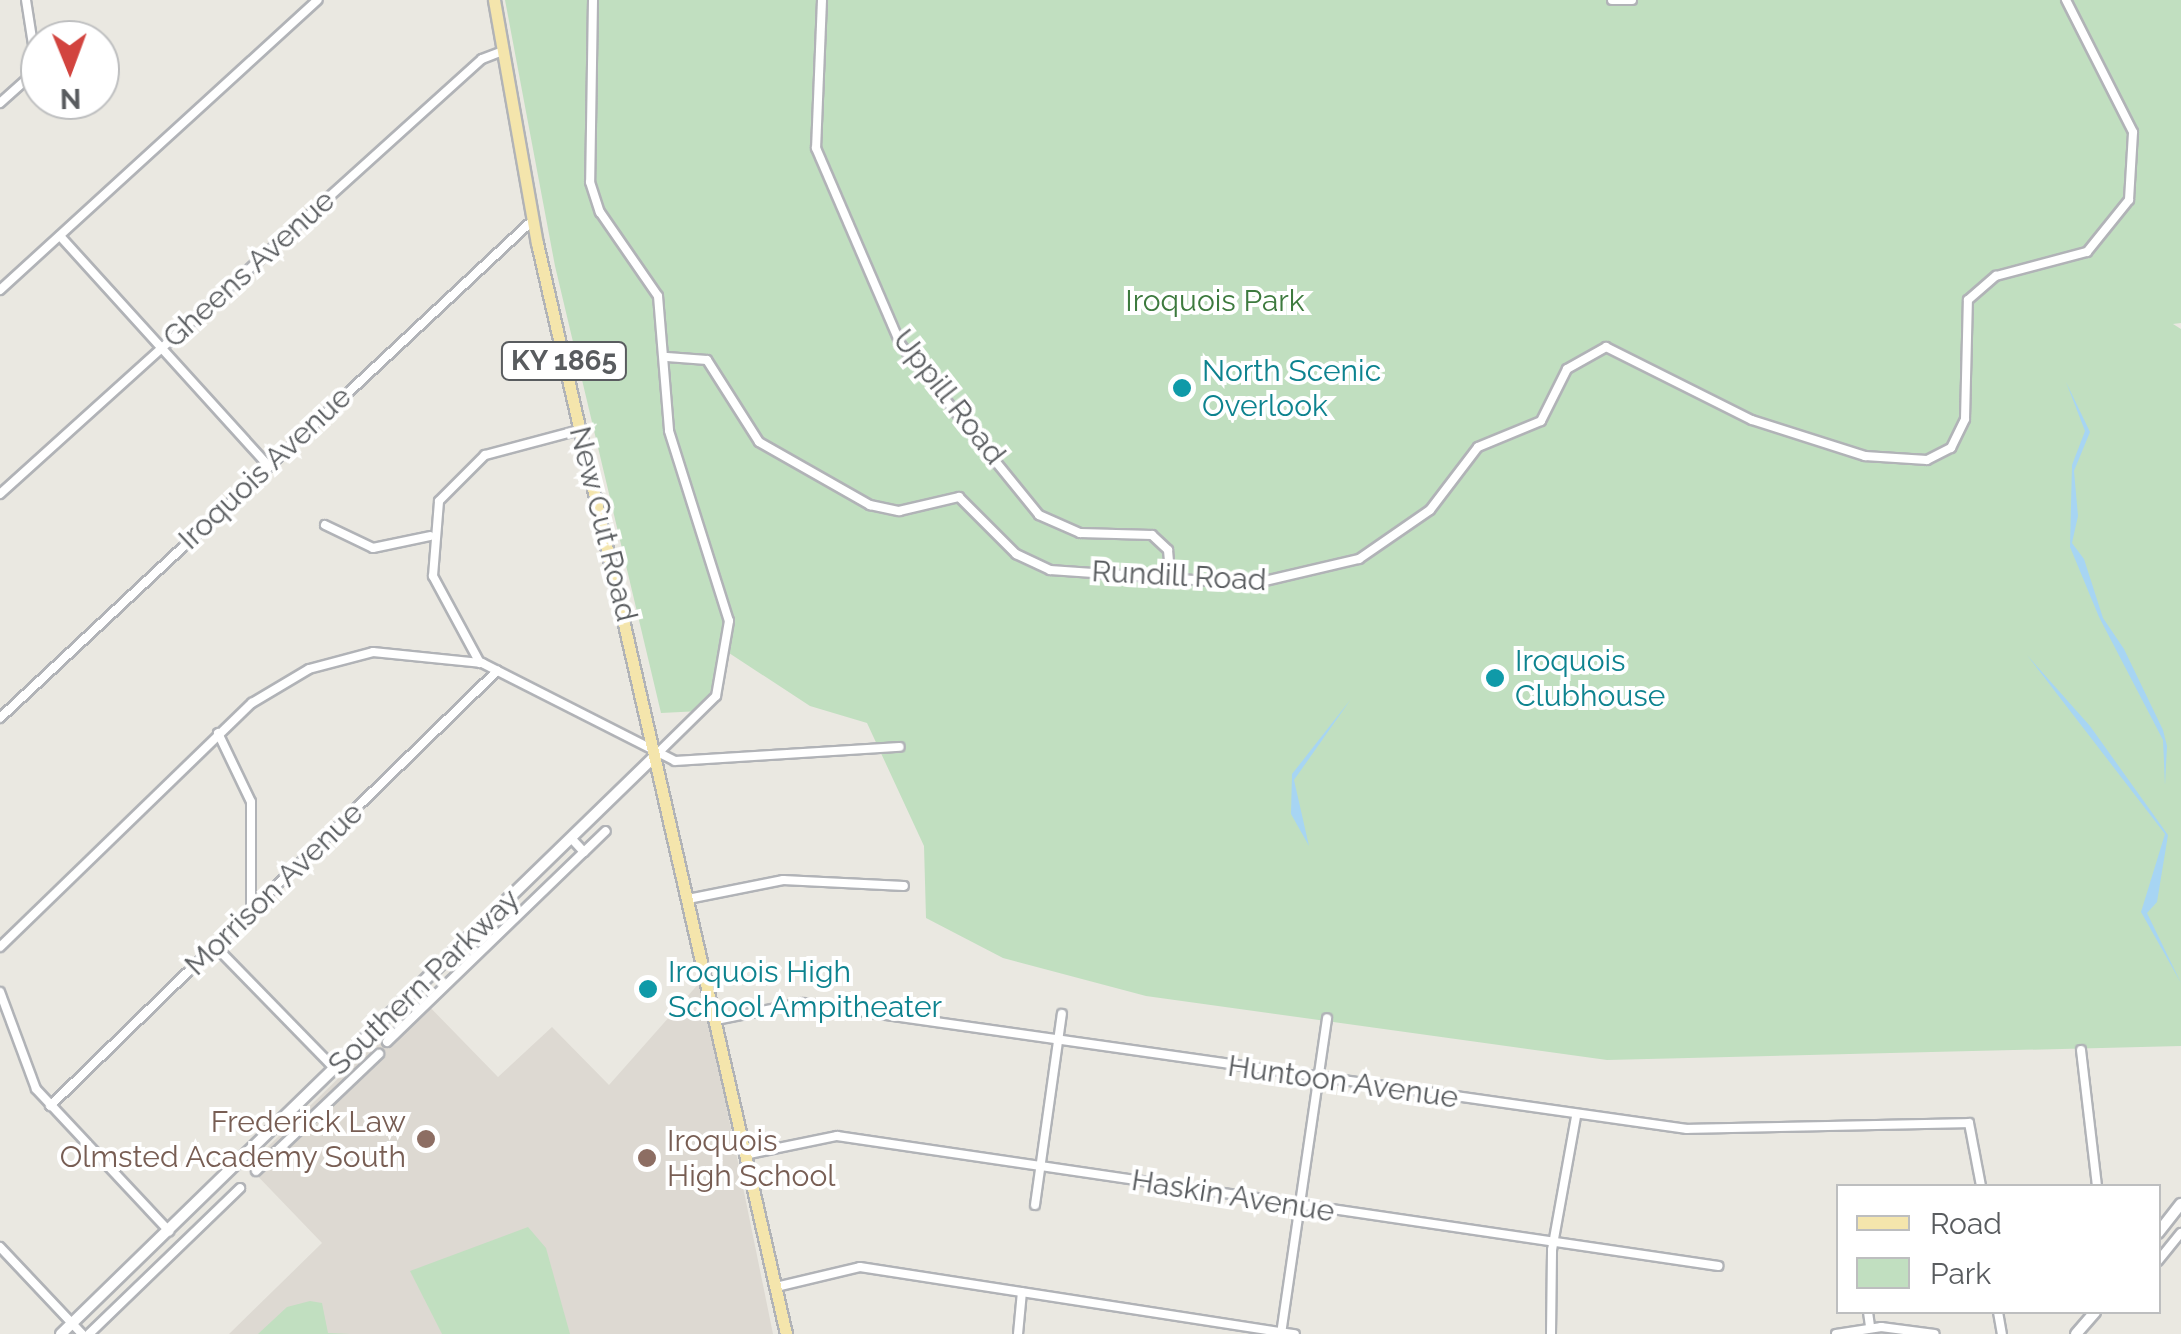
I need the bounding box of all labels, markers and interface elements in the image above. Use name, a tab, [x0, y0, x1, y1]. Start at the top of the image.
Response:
north arrow	[20, 20, 120, 120]
text: N	[60, 82, 81, 115]
street label: Gheens Avenue	[156, 182, 342, 356]
park label: Iroquois Park	[1125, 283, 1305, 319]
street label: Uppill Road	[885, 322, 1013, 472]
road number: KY 1865	[499, 338, 629, 384]
place label: North Scenic Overlook	[1202, 353, 1381, 424]
marker: North Scenic Overlook	[1171, 377, 1193, 399]
street label: Iroquois Avenue	[171, 379, 359, 557]
street label: New Cut Road	[561, 423, 645, 625]
street label: Rundill Road	[1090, 553, 1268, 599]
place label: Iroquois Clubhouse	[1515, 643, 1665, 714]
marker: Iroquois Clubhouse	[1484, 667, 1506, 689]
street label: Morrison Avenue	[177, 795, 371, 983]
street label: Southern Parkway	[321, 881, 527, 1083]
place label: Iroquois High School Ampitheater	[668, 954, 944, 1024]
marker: Iroquois High School Ampitheater	[637, 978, 659, 1000]
street label: Huntoon Avenue	[1225, 1048, 1461, 1116]
place label: Frederick Law Olmsted Academy South	[58, 1104, 406, 1174]
place label: Iroquois High School	[667, 1123, 835, 1194]
marker: Frederick Law Olmsted Academy South	[415, 1128, 437, 1150]
marker: Iroquois High School	[636, 1147, 658, 1169]
street label: Haskin Avenue	[1129, 1162, 1337, 1230]
legend	[1836, 1184, 2161, 1314]
text: Road	[1930, 1206, 2002, 1241]
text: Park	[1930, 1256, 1991, 1291]

